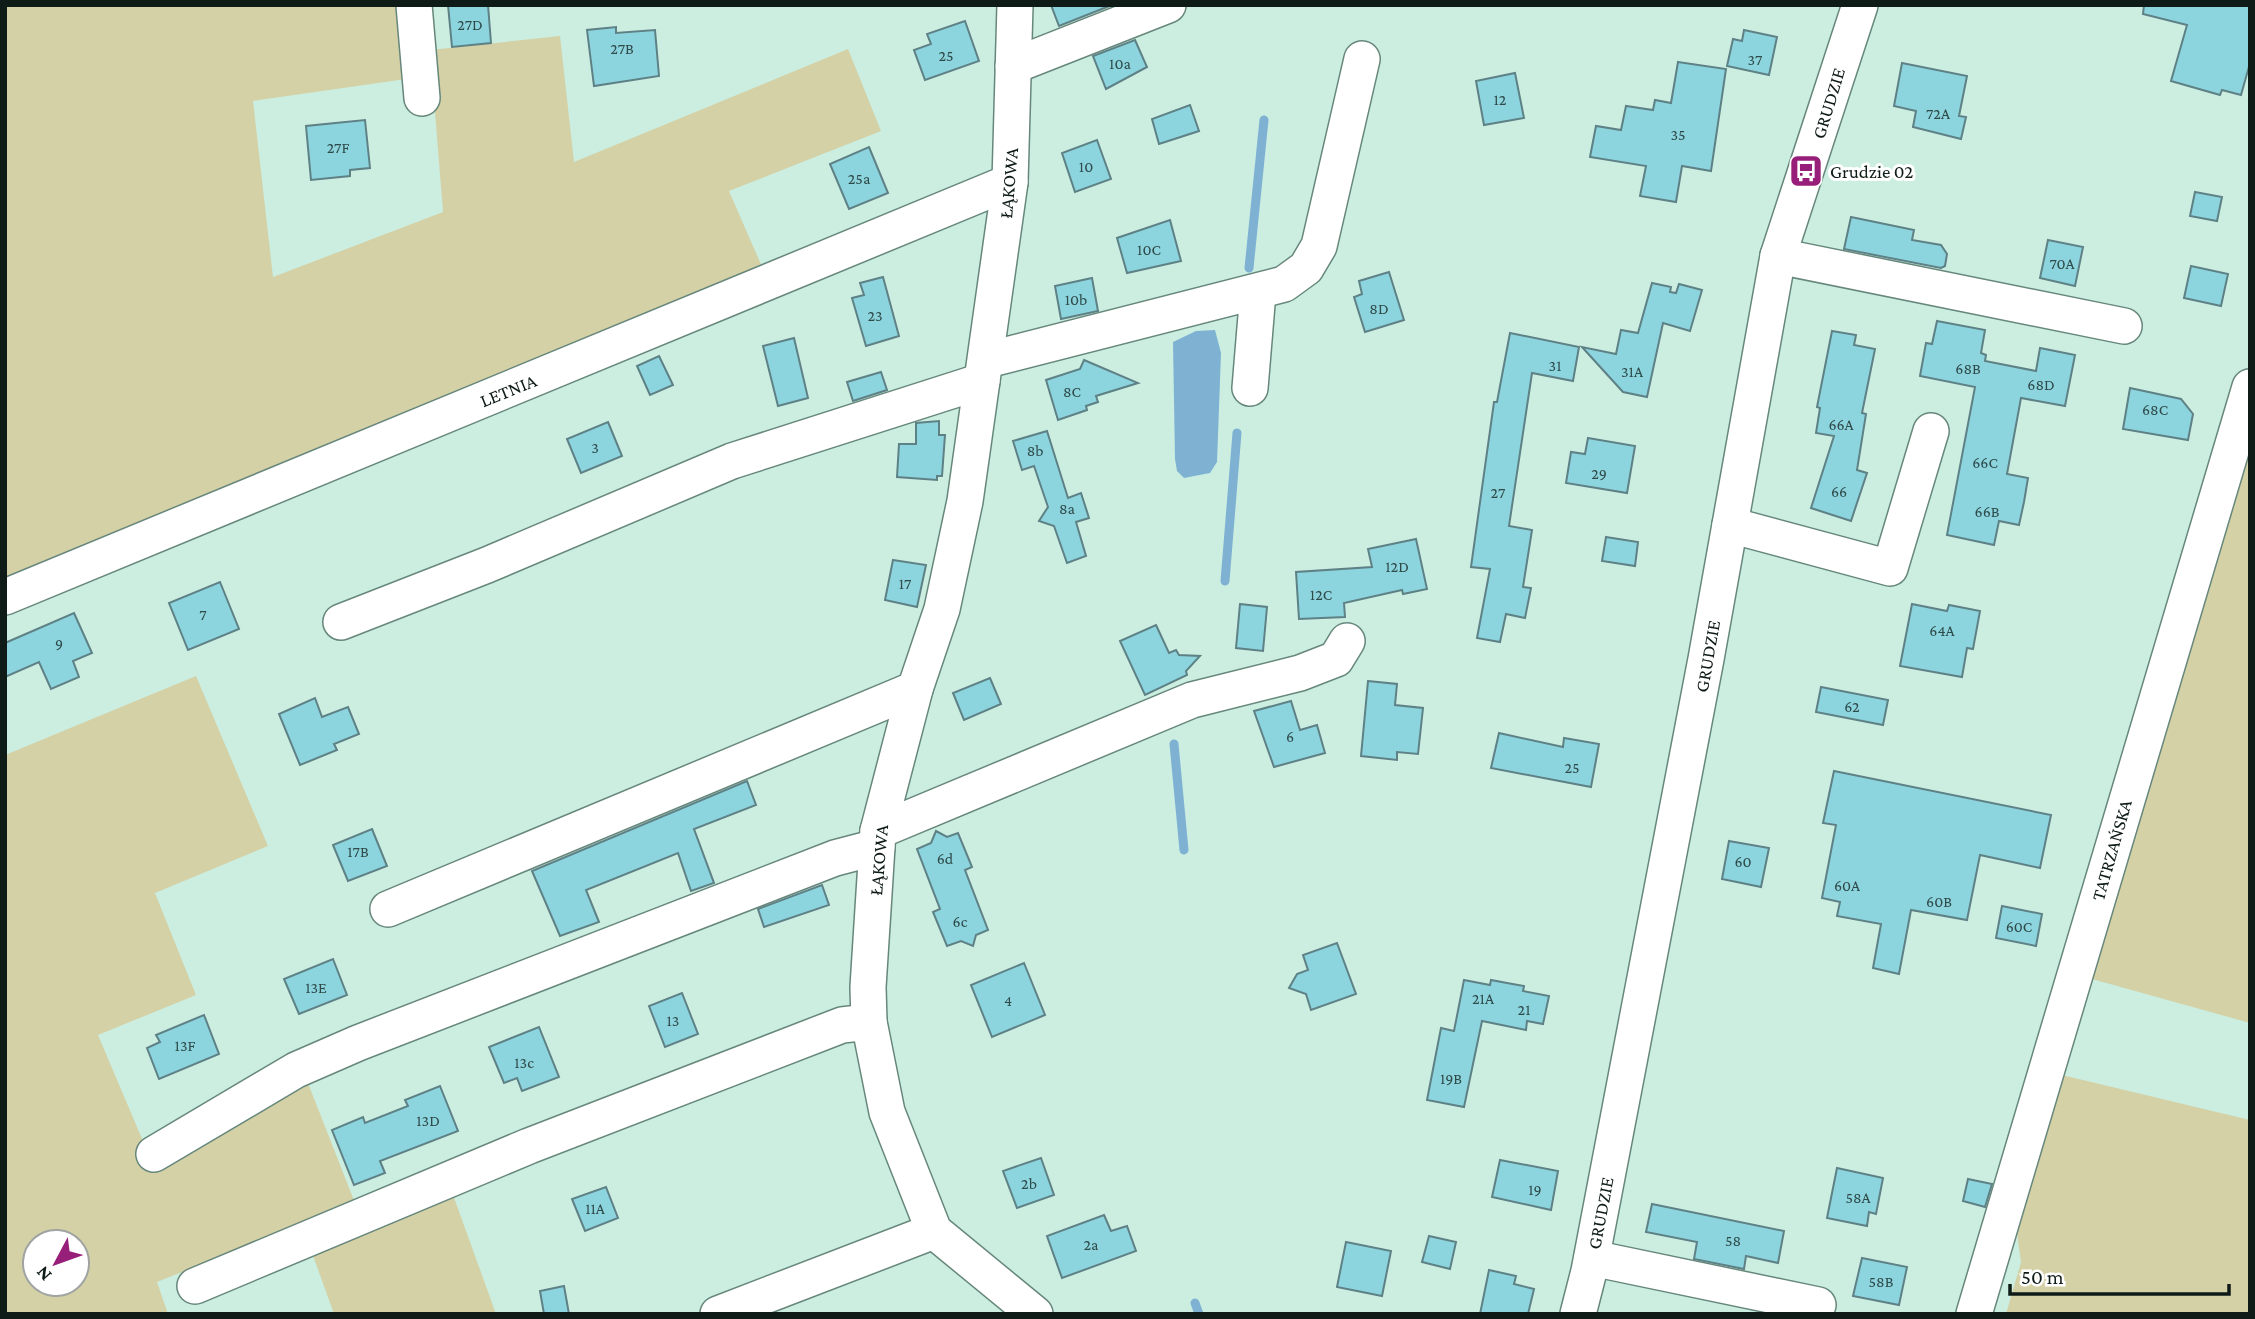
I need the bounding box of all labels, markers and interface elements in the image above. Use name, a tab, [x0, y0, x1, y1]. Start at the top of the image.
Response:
house number: 27D	[457, 16, 483, 33]
house number: 27B	[610, 40, 634, 57]
house number: 25	[938, 47, 954, 64]
house number: 37	[1748, 51, 1763, 68]
house number: 10a	[1109, 55, 1131, 72]
street label: GRUDZIE	[1808, 65, 1849, 141]
house number: 12	[1494, 91, 1507, 108]
house number: 72A	[1926, 105, 1951, 122]
house number: 35	[1670, 126, 1686, 143]
house number: 27F	[327, 139, 349, 156]
street label: ŁĄKOWA	[995, 147, 1022, 219]
bus stop icon: Grudzie 02	[1787, 152, 1825, 190]
house number: 10	[1079, 158, 1093, 175]
place label: Grudzie 02	[1830, 161, 1913, 182]
house number: 25a	[848, 170, 871, 187]
house number: 10C	[1137, 241, 1161, 258]
house number: 70A	[2049, 255, 2076, 272]
house number: 10b	[1065, 291, 1087, 308]
house number: 8D	[1369, 300, 1389, 317]
house number: 23	[867, 307, 883, 324]
house number: 31	[1549, 357, 1561, 374]
house number: 68B	[1955, 360, 1981, 377]
house number: 31A	[1621, 363, 1644, 380]
street label: LETNIA	[477, 370, 540, 411]
house number: 68D	[2027, 376, 2055, 393]
house number: 8C	[1063, 383, 1081, 400]
house number: 68C	[2142, 401, 2168, 418]
house number: 66A	[1828, 416, 1855, 433]
house number: 3	[591, 439, 599, 456]
house number: 8b	[1027, 442, 1043, 459]
house number: 66C	[1972, 454, 1998, 471]
house number: 29	[1591, 465, 1607, 482]
house number: 66	[1831, 483, 1847, 500]
house number: 27	[1491, 484, 1506, 501]
house number: 8a	[1059, 500, 1076, 517]
house number: 66B	[1975, 503, 2000, 520]
house number: 12D	[1385, 558, 1409, 575]
house number: 17	[899, 575, 912, 592]
house number: 12C	[1310, 586, 1332, 603]
house number: 7	[199, 606, 207, 623]
street label: GRUDZIE	[1691, 618, 1724, 694]
house number: 64A	[1929, 622, 1956, 639]
house number: 9	[55, 635, 63, 652]
house number: 62	[1844, 698, 1860, 715]
house number: 6	[1286, 728, 1294, 745]
house number: 25	[1564, 759, 1580, 776]
street label: TATRZAŃSKA	[2087, 797, 2136, 903]
street label: ŁĄKOWA	[865, 824, 892, 896]
house number: 17B	[347, 843, 369, 860]
house number: 6d	[937, 850, 954, 867]
house number: 60	[1734, 853, 1752, 870]
house number: 60A	[1834, 877, 1861, 894]
house number: 60B	[1926, 893, 1952, 910]
house number: 6c	[953, 913, 968, 930]
house number: 60C	[2006, 918, 2032, 935]
house number: 13E	[305, 979, 327, 996]
house number: 21A	[1472, 990, 1495, 1007]
house number: 4	[1004, 992, 1012, 1009]
house number: 21	[1518, 1001, 1530, 1018]
house number: 13	[667, 1012, 679, 1029]
house number: 13F	[175, 1037, 196, 1054]
house number: 13c	[514, 1054, 534, 1071]
house number: 19B	[1440, 1070, 1462, 1087]
house number: 13D	[416, 1112, 440, 1129]
house number: 2b	[1021, 1175, 1037, 1192]
street label: GRUDZIE	[1583, 1175, 1618, 1251]
house number: 19	[1528, 1181, 1542, 1198]
house number: 58A	[1845, 1189, 1871, 1206]
house number: 11A	[585, 1200, 606, 1217]
north arrow	[21, 1228, 91, 1298]
house number: 58	[1725, 1232, 1741, 1249]
house number: 2a	[1083, 1236, 1099, 1253]
scale bar	[2010, 1252, 2229, 1296]
text: N	[31, 1262, 56, 1286]
text: 50 m	[2021, 1265, 2064, 1289]
house number: 58B	[1869, 1273, 1894, 1290]

